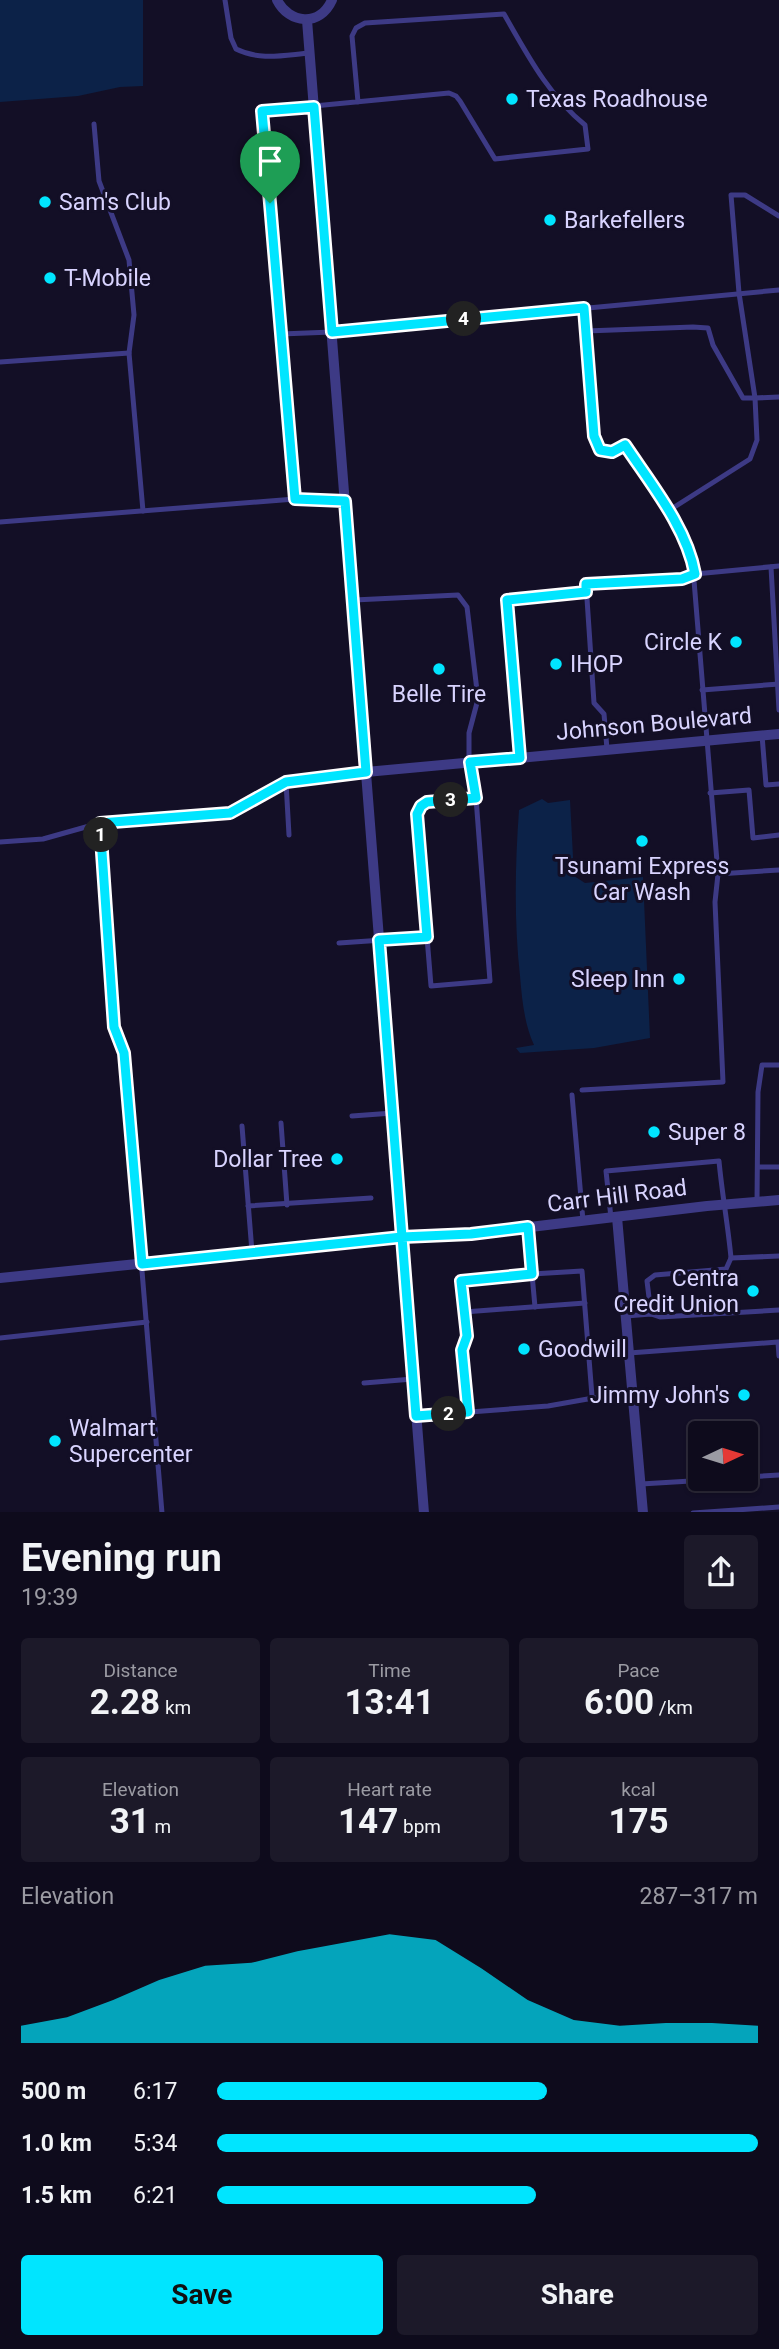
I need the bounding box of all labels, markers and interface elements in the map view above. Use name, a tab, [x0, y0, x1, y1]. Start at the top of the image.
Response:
place label: Texas Roadhouse	[526, 86, 708, 113]
marker: Texas Roadhouse	[504, 91, 520, 107]
pin	[240, 131, 300, 203]
icon: arrive	[251, 142, 289, 180]
place label: Sam's Club	[59, 189, 171, 216]
marker: Sam's Club	[37, 194, 53, 210]
place label: Barkefellers	[564, 207, 685, 234]
marker: Barkefellers	[542, 212, 558, 228]
place label: T-Mobile	[64, 265, 151, 292]
marker: T-Mobile	[42, 270, 58, 286]
pin: 4	[447, 302, 482, 336]
text: 4	[458, 307, 469, 330]
place label: Circle K	[644, 629, 723, 656]
marker: Circle K	[728, 634, 744, 650]
place label: IHOP	[570, 651, 623, 678]
marker: IHOP	[548, 656, 564, 672]
marker: Belle Tire	[431, 661, 447, 677]
place label: Belle Tire	[392, 681, 486, 708]
street label: Johnson Boulevard	[555, 702, 753, 746]
pin: 3	[434, 782, 468, 818]
text: 3	[445, 788, 456, 811]
pin: 1	[84, 818, 119, 852]
text: 1	[95, 823, 106, 846]
marker: Tsunami Express Car Wash	[634, 833, 650, 849]
place label: Tsunami Express Car Wash	[555, 853, 729, 906]
place label: Sleep Inn	[571, 966, 665, 993]
marker: Sleep Inn	[671, 971, 687, 987]
place label: Super 8	[668, 1119, 746, 1146]
marker: Super 8	[646, 1124, 662, 1140]
place label: Dollar Tree	[213, 1146, 323, 1173]
marker: Dollar Tree	[329, 1151, 345, 1167]
street label: Carr Hill Road	[546, 1174, 688, 1218]
place label: Centra Credit Union	[613, 1265, 739, 1318]
marker: Centra Credit Union	[745, 1283, 761, 1299]
place label: Goodwill	[538, 1336, 627, 1363]
marker: Goodwill	[516, 1341, 532, 1357]
place label: Jimmy John's	[590, 1382, 730, 1409]
marker: Jimmy John's	[736, 1387, 752, 1403]
pin: 2	[432, 1396, 466, 1432]
text: 2	[443, 1402, 454, 1425]
place label: Walmart Supercenter	[69, 1415, 193, 1468]
north arrow	[688, 1421, 758, 1491]
map controls	[688, 1421, 758, 1491]
marker: Walmart Supercenter	[47, 1433, 63, 1449]
button: share	[684, 1535, 758, 1609]
text: Evening run	[21, 1536, 222, 1580]
text: 19:39	[21, 1584, 78, 1611]
text: Distance	[104, 1659, 177, 1682]
text: Time	[368, 1659, 411, 1682]
text: Pace	[617, 1659, 660, 1682]
text: 2.28	[90, 1682, 160, 1723]
text: 13:41	[344, 1682, 435, 1723]
text: 6:00	[584, 1682, 654, 1723]
text: km	[160, 1696, 191, 1719]
text: /km	[654, 1696, 693, 1719]
text: Elevation	[102, 1778, 179, 1801]
text: Heart rate	[347, 1778, 432, 1801]
text: kcal	[621, 1778, 656, 1801]
text: 31	[110, 1801, 150, 1842]
text: 147	[338, 1801, 398, 1842]
text: 175	[608, 1801, 669, 1842]
text: m	[150, 1815, 171, 1838]
text: bpm	[398, 1815, 441, 1838]
text: Elevation	[21, 1883, 114, 1910]
text: 287–317 m	[639, 1883, 758, 1910]
text: 500 m	[21, 2078, 86, 2105]
text: 6:17	[133, 2078, 177, 2105]
text: 1.0 km	[21, 2130, 92, 2157]
text: 5:34	[133, 2130, 177, 2157]
text: 1.5 km	[21, 2182, 92, 2209]
text: 6:21	[133, 2182, 177, 2209]
button: Save	[21, 2255, 383, 2335]
button: Share	[397, 2255, 758, 2335]

